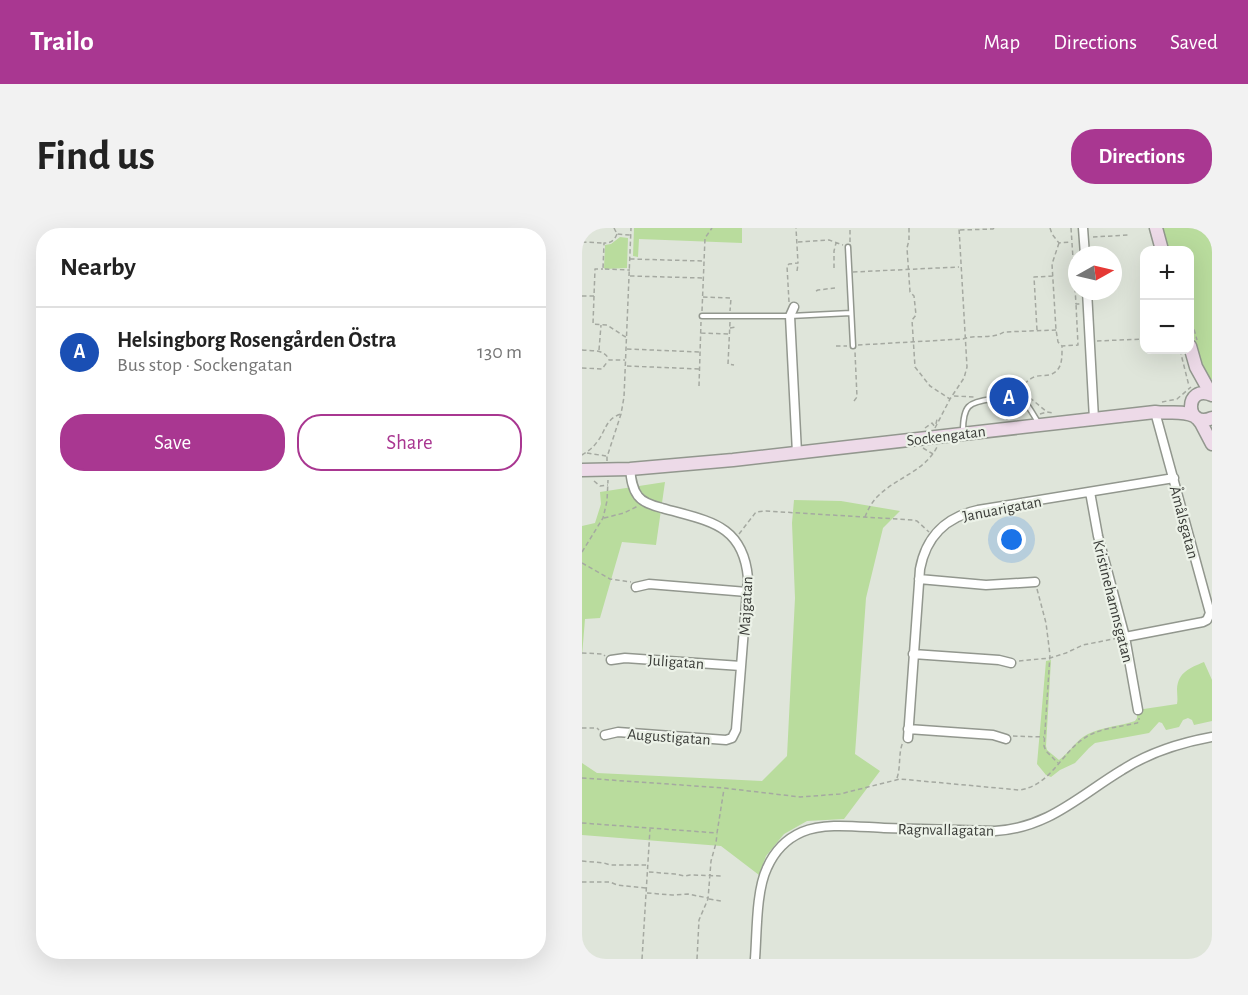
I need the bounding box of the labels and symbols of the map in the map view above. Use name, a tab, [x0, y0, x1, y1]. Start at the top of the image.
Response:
north arrow	[1068, 246, 1122, 300]
pin: A	[990, 374, 1028, 420]
street label: Sockengatan	[906, 423, 987, 449]
street label: Åmålsgatan	[1167, 484, 1203, 560]
street label: Januarigatan	[961, 493, 1043, 524]
your location	[997, 525, 1026, 554]
street label: Kristinehamnsgatan	[1090, 538, 1136, 664]
street label: Majgatan	[736, 576, 757, 636]
street label: Juligatan	[647, 652, 705, 672]
street label: Augustigatan	[627, 726, 711, 748]
street label: Ragnvallagatan	[898, 821, 994, 839]

